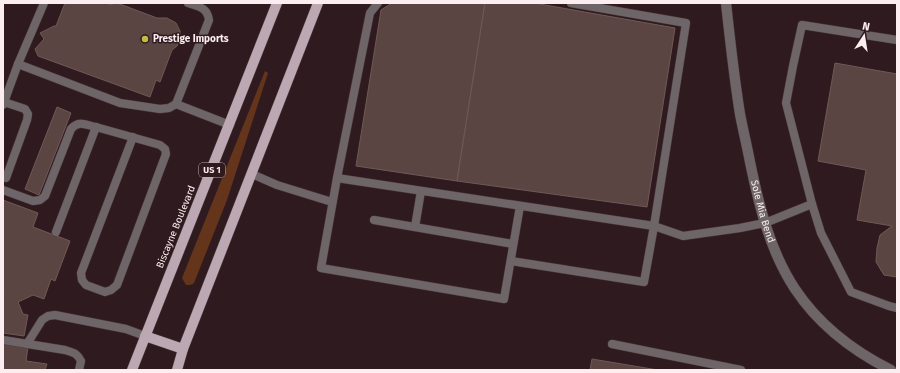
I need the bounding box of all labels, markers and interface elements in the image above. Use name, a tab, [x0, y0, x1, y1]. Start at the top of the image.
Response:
north arrow	[844, 16, 884, 56]
text: N	[861, 20, 871, 34]
place label: Prestige Imports	[153, 33, 229, 45]
marker: Prestige Imports	[140, 34, 150, 44]
road number: US 1	[199, 163, 225, 177]
street label: Sole Mia Bend	[748, 179, 777, 244]
street label: Biscayne Boulevard	[154, 184, 198, 270]

